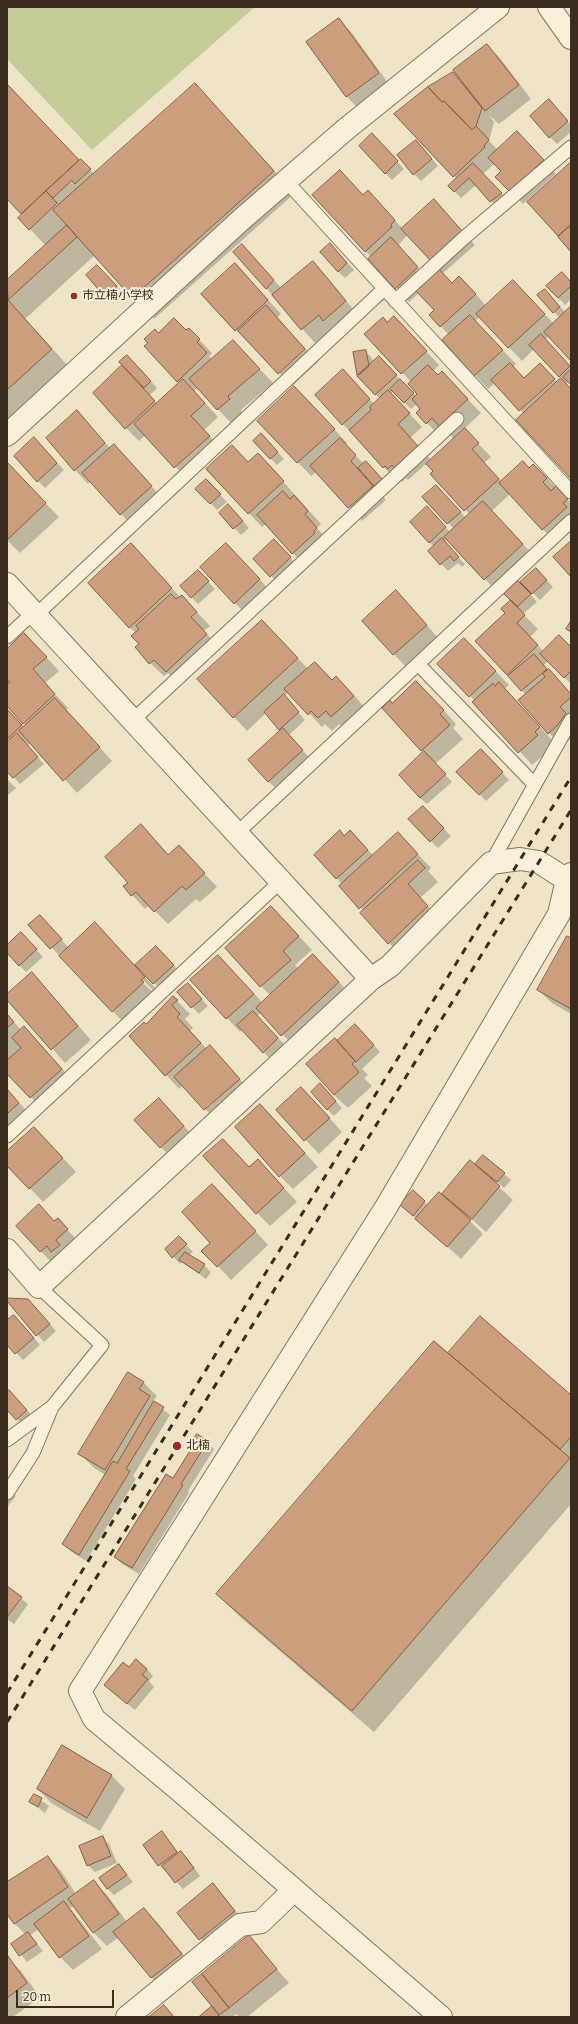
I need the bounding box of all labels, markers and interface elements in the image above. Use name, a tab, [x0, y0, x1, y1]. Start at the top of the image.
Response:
place label: 市立楠小学校	[82, 289, 154, 303]
marker: 市立楠小学校	[69, 291, 79, 301]
place label: 北楠	[186, 1439, 210, 1453]
marker: 北楠	[171, 1440, 183, 1452]
scale bar	[18, 1982, 116, 2008]
text: 20 m	[23, 1990, 51, 2004]

